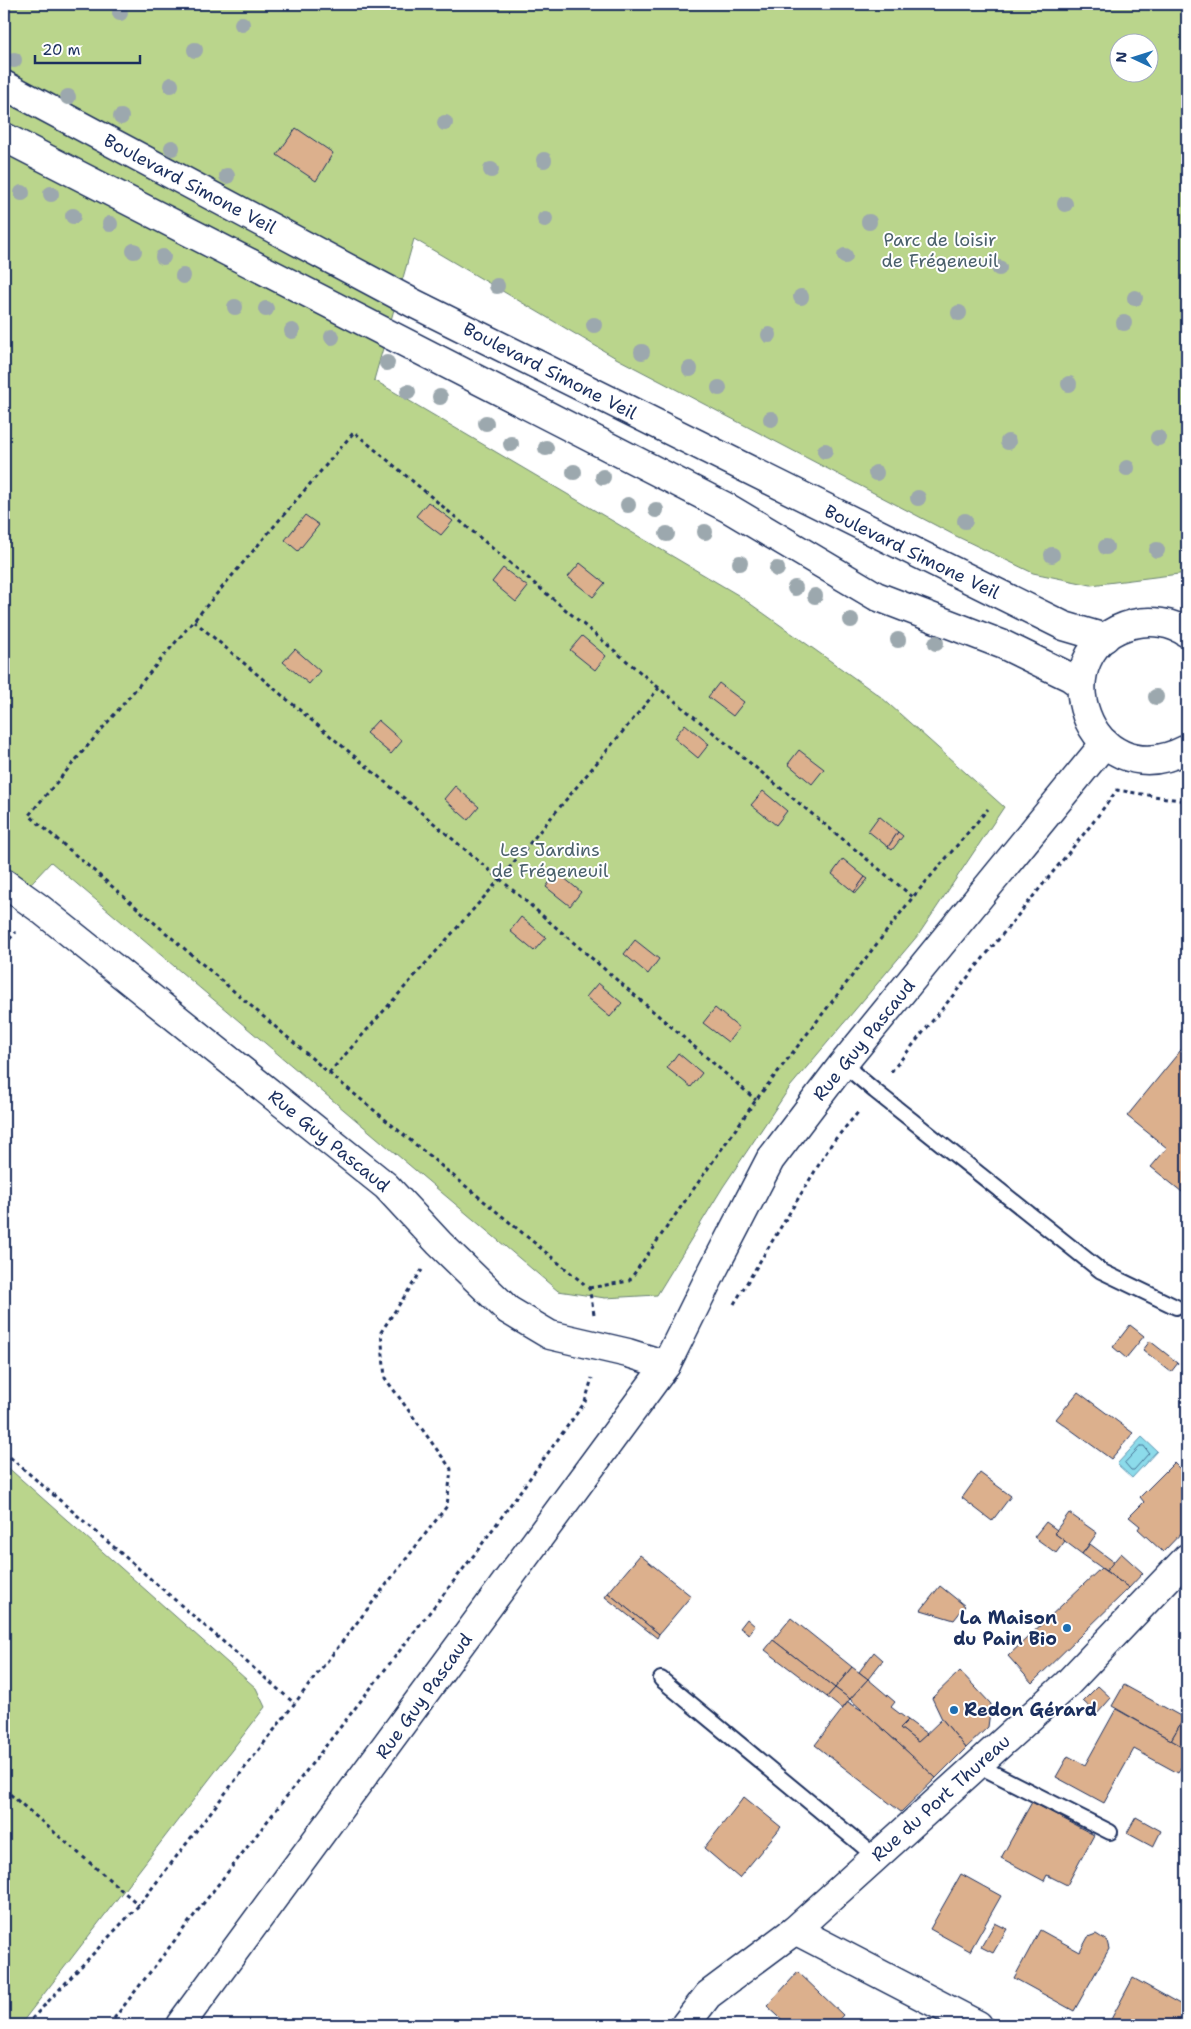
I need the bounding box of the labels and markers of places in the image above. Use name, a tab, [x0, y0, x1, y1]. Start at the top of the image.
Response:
place label: La Maison du Pain Bio	[953, 1606, 1057, 1651]
marker: La Maison du Pain Bio	[1061, 1622, 1073, 1634]
place label: Redon Gérard	[964, 1698, 1097, 1722]
marker: Redon Gérard	[948, 1704, 960, 1716]

